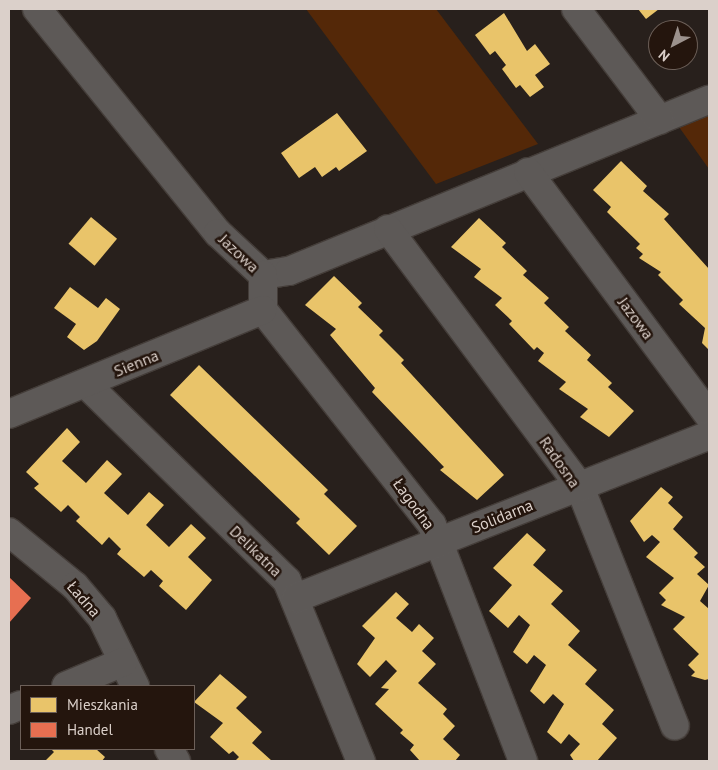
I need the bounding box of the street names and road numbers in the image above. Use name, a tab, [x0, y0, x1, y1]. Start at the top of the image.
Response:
street label: Jazowa	[215, 230, 263, 276]
street label: Jazowa	[614, 293, 658, 343]
street label: Sienna	[111, 345, 161, 381]
street label: Radosna	[536, 433, 584, 491]
street label: Łagodna	[389, 475, 439, 533]
street label: Solidarna	[468, 495, 536, 537]
street label: Delikatna	[226, 521, 286, 581]
street label: Ładna	[63, 577, 105, 621]

